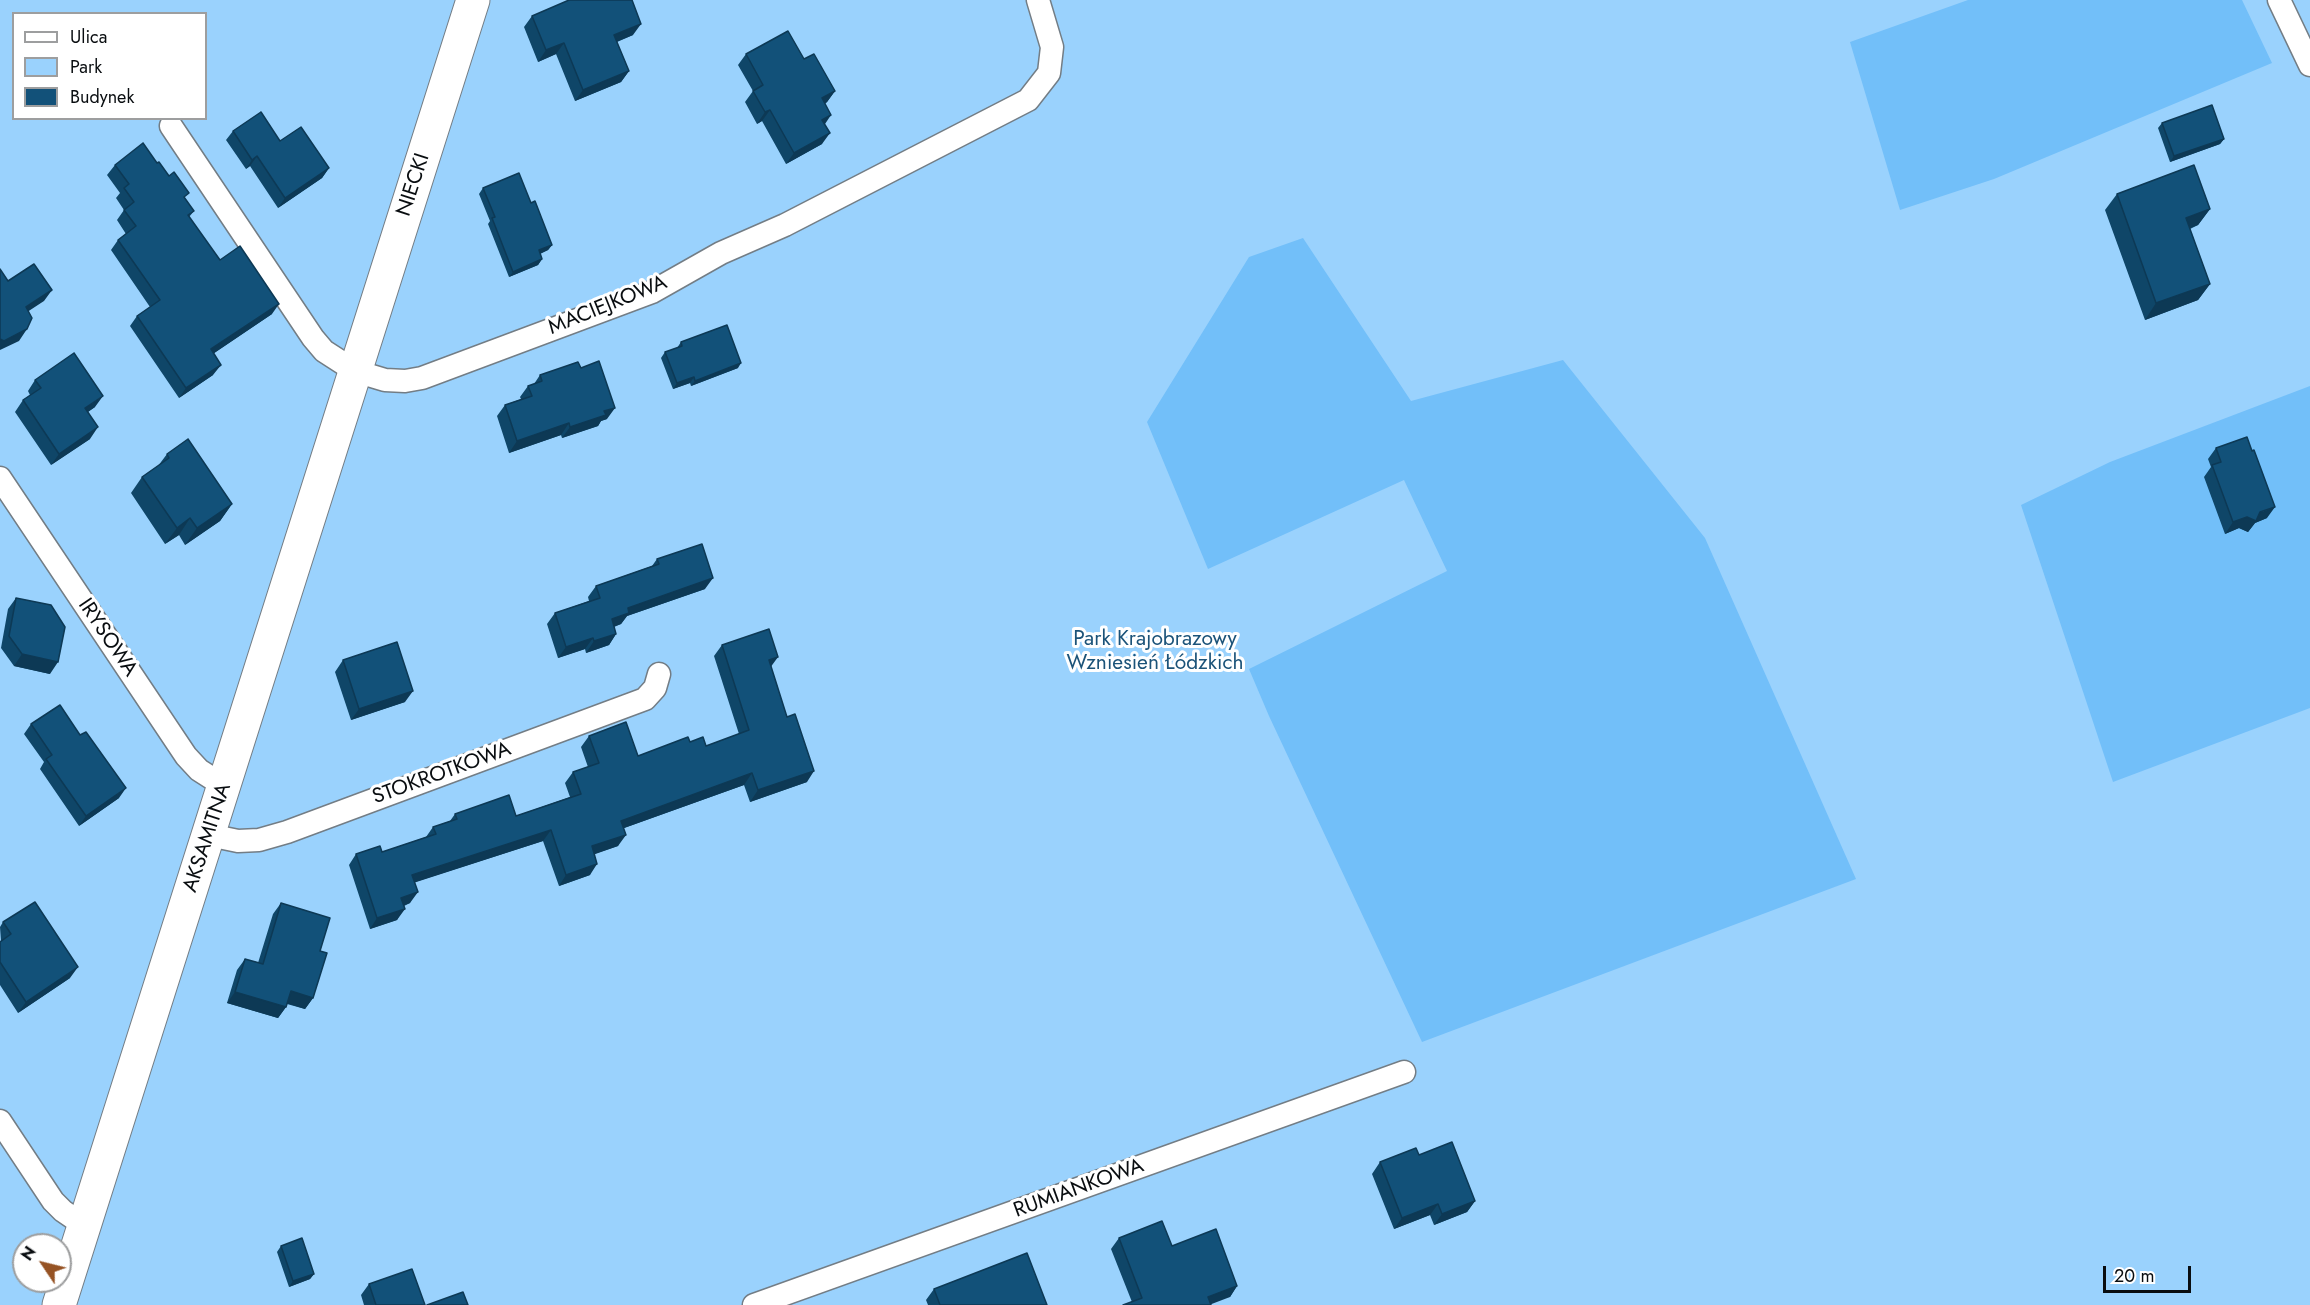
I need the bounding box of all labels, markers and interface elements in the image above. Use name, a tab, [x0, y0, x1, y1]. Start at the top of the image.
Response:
legend	[12, 12, 207, 120]
text: Ulica	[70, 24, 107, 50]
text: Park	[70, 54, 102, 80]
text: Budynek	[70, 84, 134, 110]
street label: NIECKI	[392, 150, 436, 220]
street label: MACIEJKOWA	[545, 271, 671, 341]
street label: IRYSOWA	[72, 594, 142, 682]
park label: Park Krajobrazowy Wzniesień Łódzkich	[1066, 627, 1244, 677]
street label: STOKROTKOWA	[369, 737, 515, 811]
street label: AKSAMITNA	[179, 780, 237, 896]
street label: RUMIANKOWA	[1011, 1154, 1147, 1224]
north arrow	[12, 1233, 72, 1293]
text: N	[15, 1242, 42, 1265]
scale bar	[2106, 1254, 2194, 1292]
text: 20 m	[2114, 1263, 2154, 1289]

